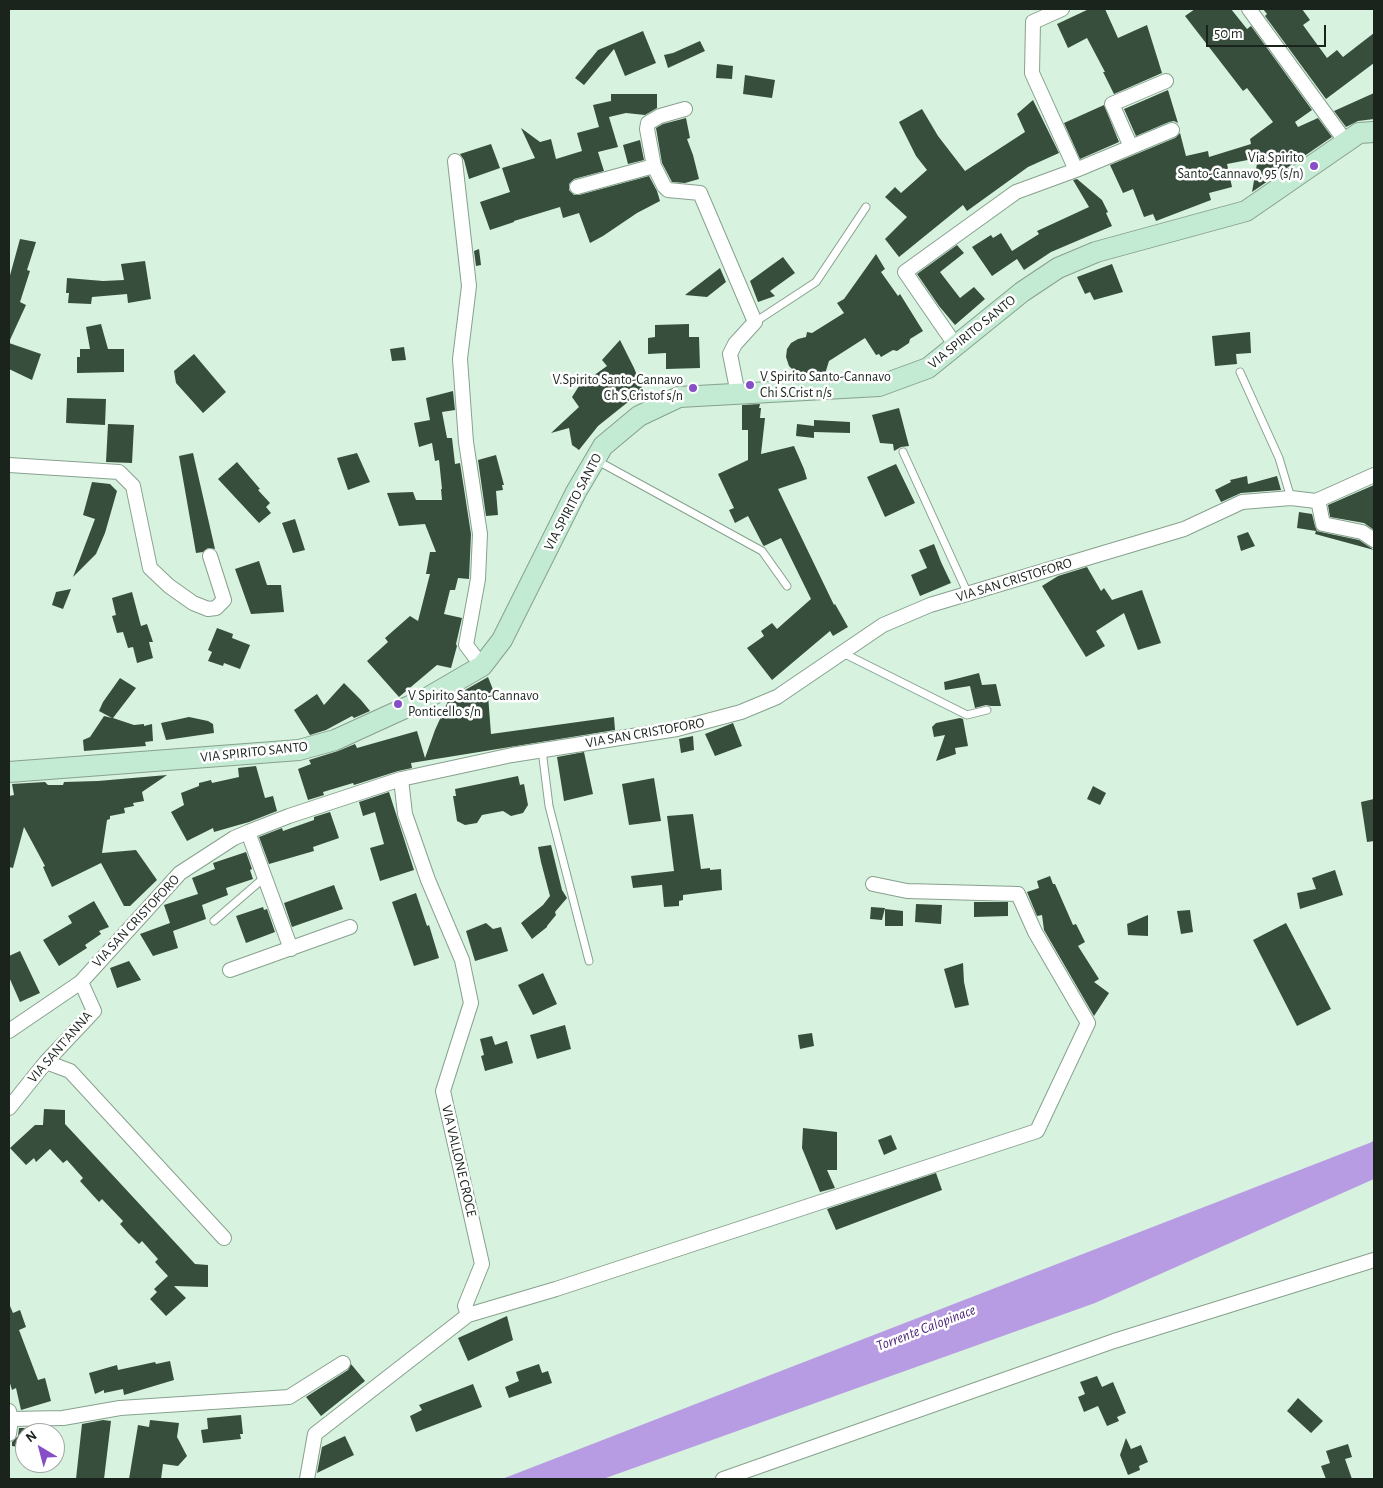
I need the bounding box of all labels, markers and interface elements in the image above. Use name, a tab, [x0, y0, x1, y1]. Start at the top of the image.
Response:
scale bar	[1208, 15, 1328, 47]
text: 50 m	[1214, 26, 1243, 41]
place label: Via Spirito Santo-Cannavo, 95 (s/n)	[1178, 150, 1304, 182]
marker: Via Spirito Santo-Cannavo, 95 (s/n)	[1308, 160, 1320, 172]
street label: VIA SPIRITO SANTO	[925, 292, 1019, 372]
place label: V Spirito Santo-Cannavo Chi S.Crist n/s	[760, 369, 891, 402]
place label: V.Spirito Santo-Cannavo Ch S.Cristof s/n	[553, 372, 683, 404]
marker: V Spirito Santo-Cannavo Chi S.Crist n/s	[744, 379, 756, 391]
marker: V.Spirito Santo-Cannavo Ch S.Cristof s/n	[687, 382, 699, 394]
street label: VIA SPIRITO SANTO	[540, 450, 606, 554]
street label: VIA SAN CRISTOFORO	[954, 554, 1074, 606]
place label: V Spirito Santo-Cannavo Ponticello s/n	[408, 688, 539, 720]
marker: V Spirito Santo-Cannavo Ponticello s/n	[392, 698, 404, 710]
street label: VIA SAN CRISTOFORO	[584, 714, 706, 752]
street label: VIA SPIRITO SANTO	[200, 738, 308, 766]
street label: VIA SAN CRISTOFORO	[89, 871, 183, 971]
street label: VIA SANT'ANNA	[24, 1008, 96, 1086]
street label: VIA VALLONE CROCE	[438, 1103, 480, 1219]
water label: Torrente Calopinace	[874, 1301, 978, 1355]
north arrow	[15, 1423, 65, 1473]
text: N	[23, 1428, 40, 1445]

